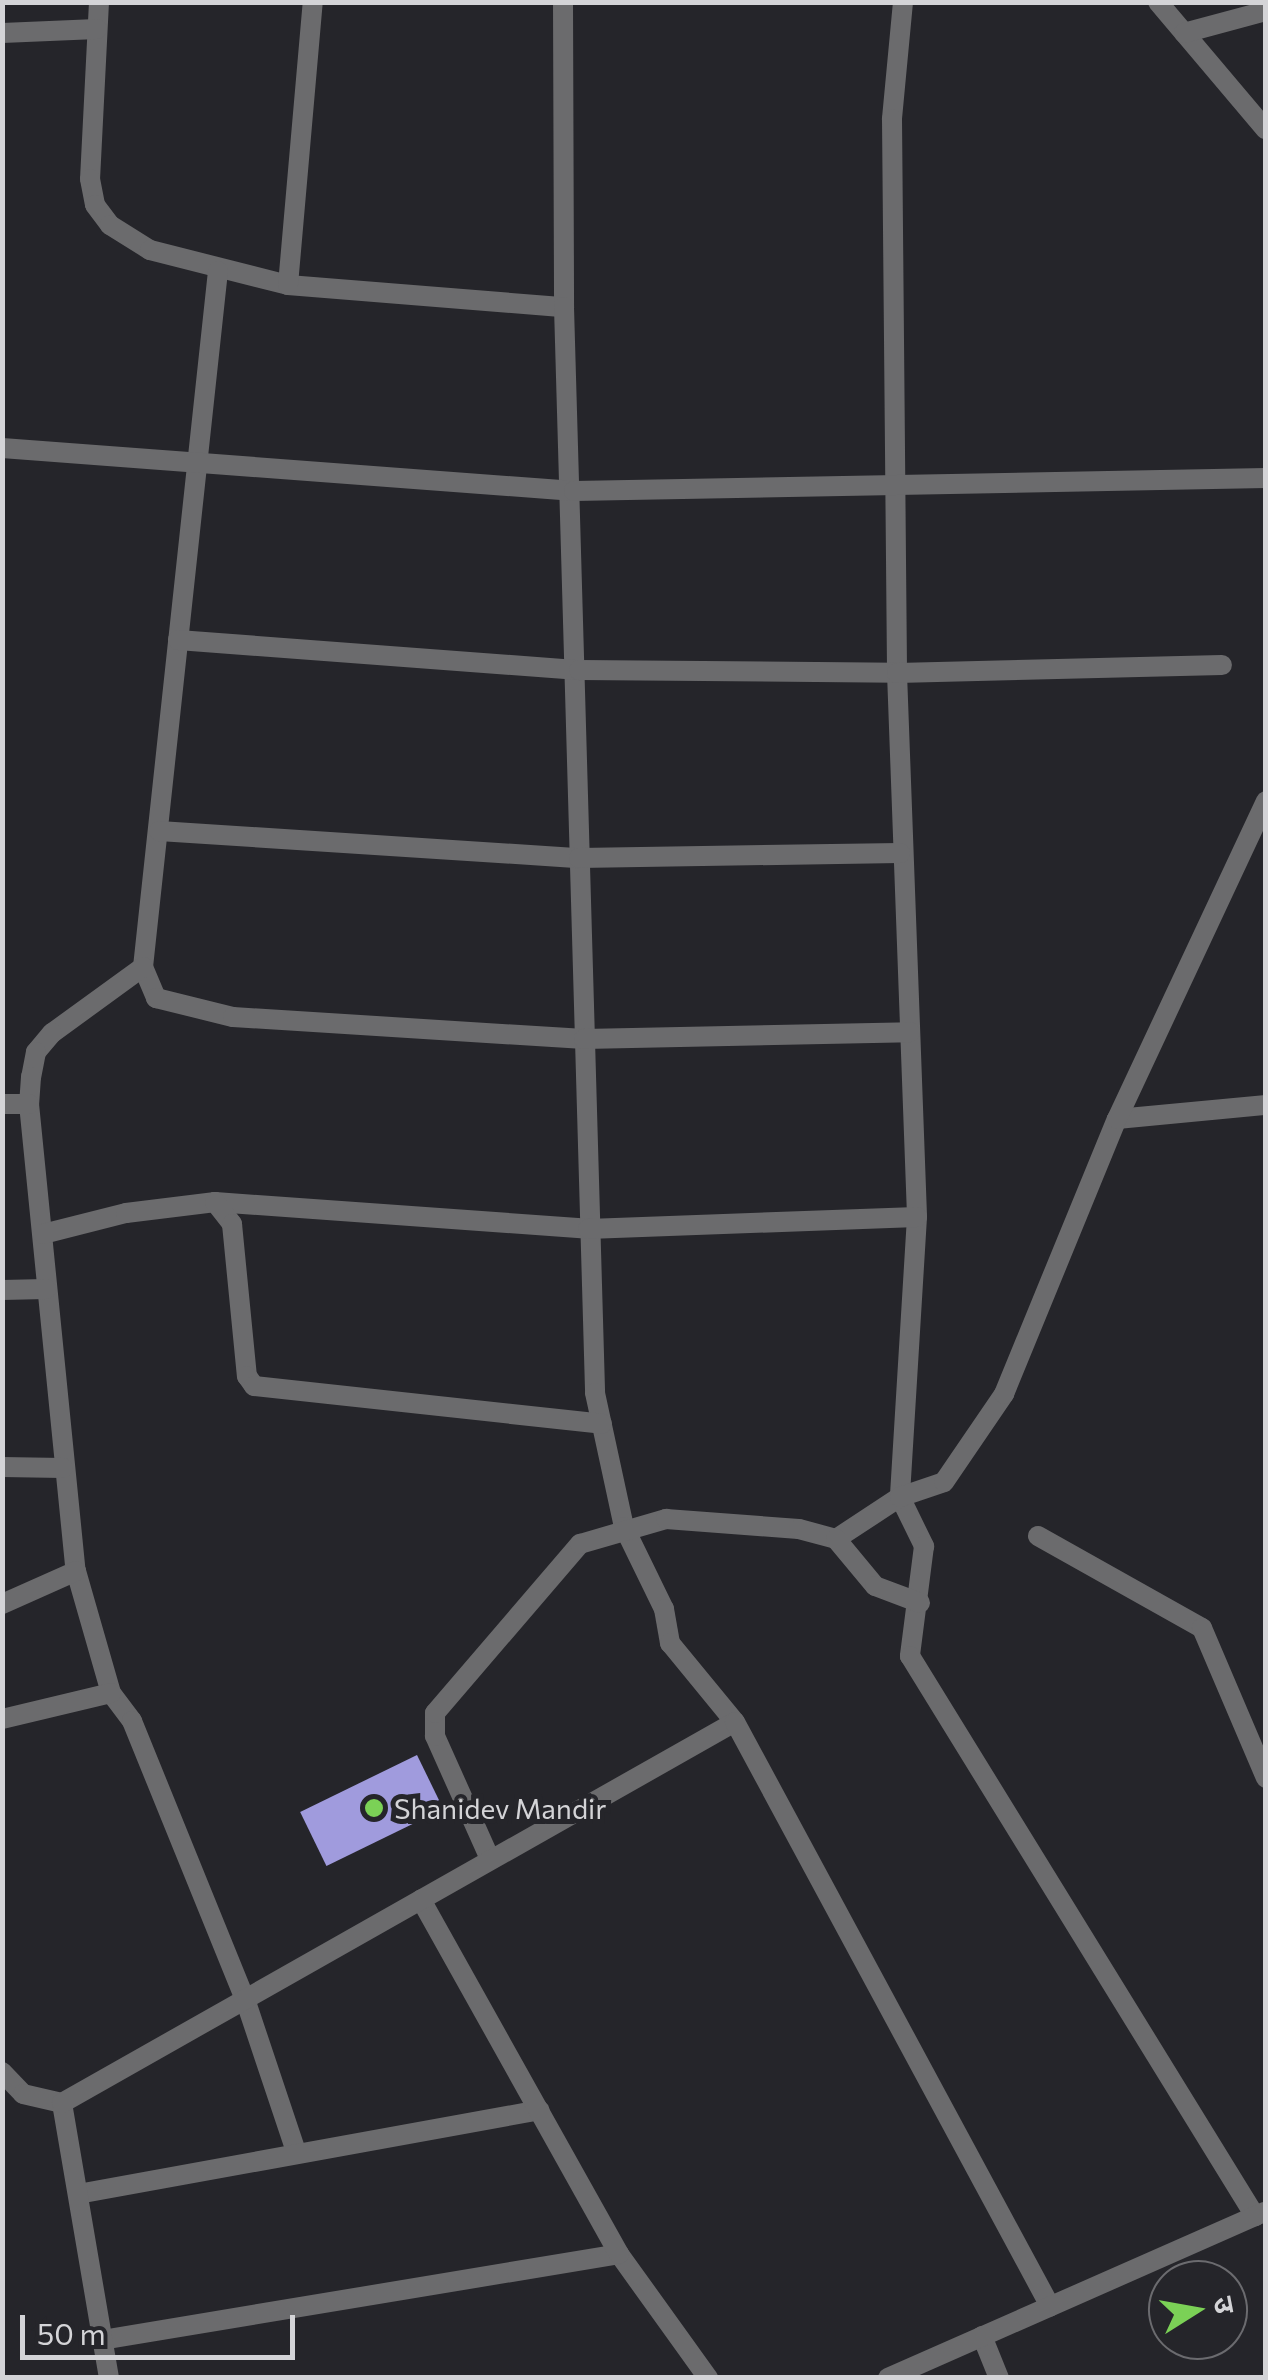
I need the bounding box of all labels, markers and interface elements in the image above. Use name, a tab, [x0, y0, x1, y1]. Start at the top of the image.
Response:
place label: Shanidev Mandir	[394, 1791, 606, 1825]
marker: Shanidev Mandir	[363, 1797, 385, 1819]
north arrow	[1148, 2260, 1248, 2360]
text: उ	[1207, 2293, 1244, 2316]
scale bar	[25, 2295, 300, 2357]
text: 50 m	[37, 2314, 106, 2351]

